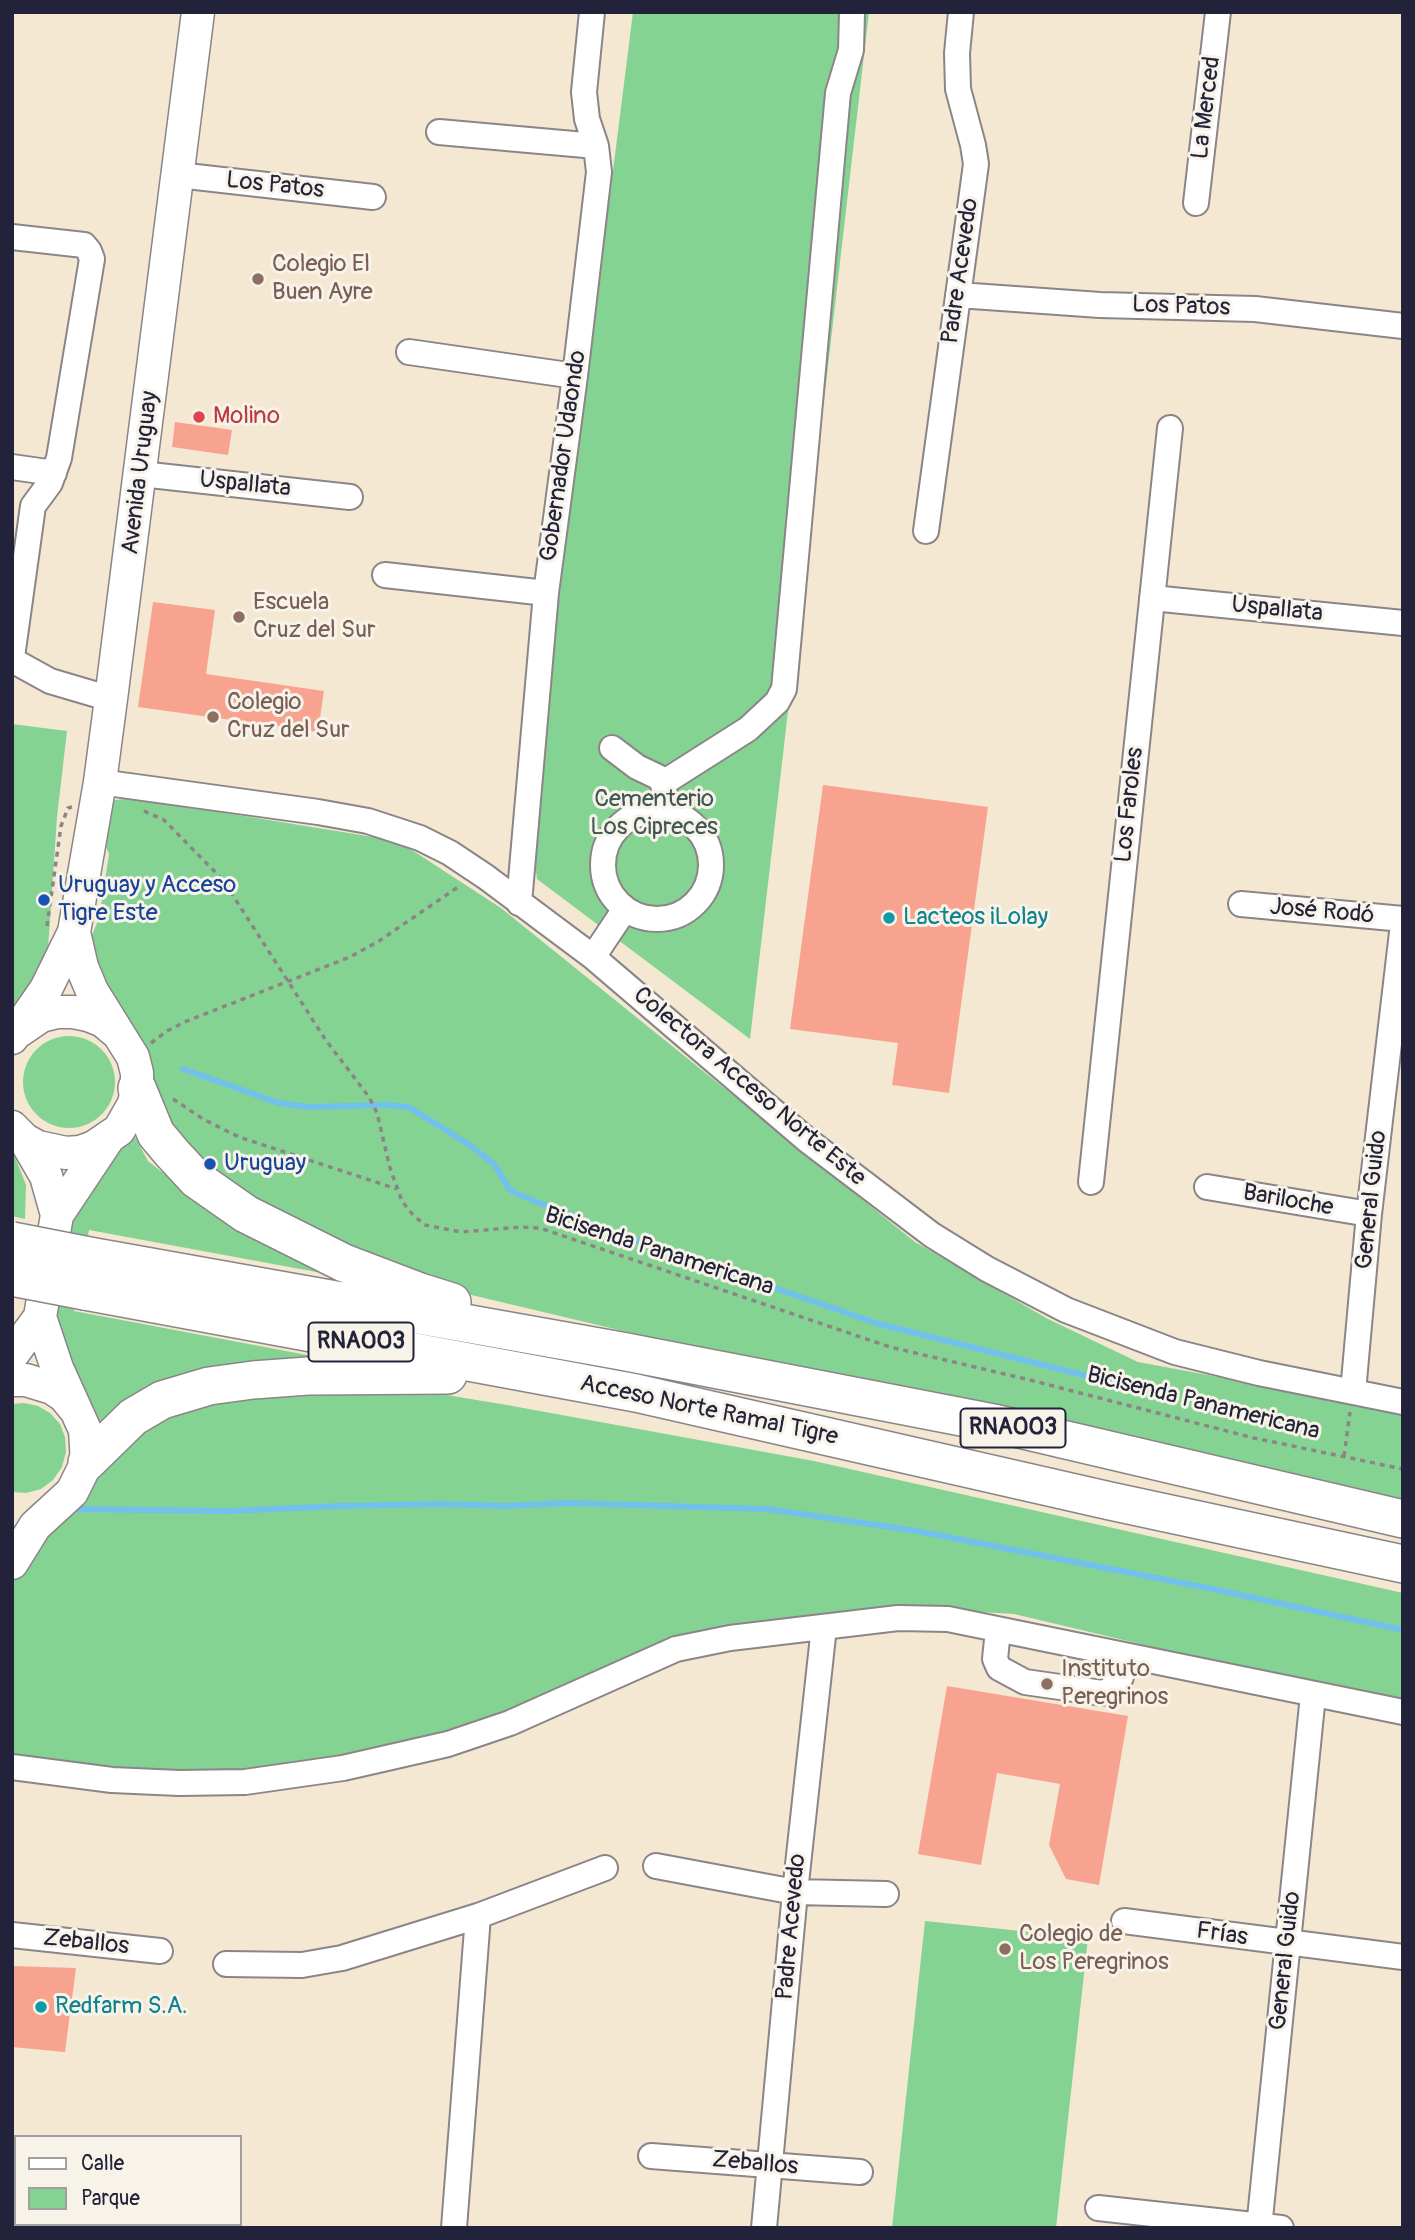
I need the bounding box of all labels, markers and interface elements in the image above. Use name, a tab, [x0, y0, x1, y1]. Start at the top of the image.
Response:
street label: La Merced	[1186, 55, 1228, 161]
street label: Los Patos	[225, 167, 325, 205]
street label: Padre Acevedo	[937, 196, 985, 346]
place label: Colegio El Buen Ayre	[272, 251, 373, 307]
marker: Colegio El Buen Ayre	[250, 271, 266, 287]
street label: Los Patos	[1131, 291, 1231, 323]
street label: Gobernador Udaondo	[535, 349, 593, 563]
street label: Avenida Uruguay	[117, 390, 165, 556]
place label: Molino	[213, 403, 280, 431]
marker: Molino	[191, 409, 207, 425]
street label: Uspallata	[198, 466, 292, 504]
place label: Escuela Cruz del Sur	[253, 589, 376, 645]
street label: Uspallata	[1230, 591, 1324, 629]
marker: Escuela Cruz del Sur	[231, 609, 247, 625]
place label: Colegio Cruz del Sur	[227, 689, 350, 745]
marker: Colegio Cruz del Sur	[205, 709, 221, 725]
street label: Los Faroles	[1110, 746, 1150, 864]
park label: Cementerio Los Cipreces	[590, 786, 718, 842]
place label: Uruguay y Acceso Tigre Este	[58, 872, 236, 928]
marker: Uruguay y Acceso Tigre Este	[36, 892, 52, 908]
street label: José Rodó	[1269, 893, 1375, 931]
place label: Lacteos iLolay	[903, 904, 1048, 932]
marker: Lacteos iLolay	[881, 910, 897, 926]
street label: Colectora Acceso Norte Este	[627, 981, 871, 1193]
street label: General Guido	[1350, 1129, 1394, 1271]
place label: Uruguay	[224, 1150, 306, 1178]
marker: Uruguay	[202, 1156, 218, 1172]
street label: Bariloche	[1240, 1179, 1336, 1223]
street label: Bicisenda Panamericana	[541, 1201, 777, 1303]
road number: RNA003	[308, 1322, 414, 1362]
street label: Bicisenda Panamericana	[1084, 1361, 1322, 1447]
street label: Acceso Norte Ramal Tigre	[577, 1370, 841, 1452]
road number: RNA003	[960, 1408, 1066, 1448]
place label: Instituto Peregrinos	[1061, 1656, 1168, 1712]
marker: Instituto Peregrinos	[1039, 1676, 1055, 1692]
street label: Padre Acevedo	[771, 1853, 813, 2001]
street label: General Guido	[1264, 1890, 1308, 2032]
street label: Frías	[1194, 1917, 1250, 1953]
place label: Colegio de Los Peregrinos	[1019, 1921, 1169, 1977]
street label: Zeballos	[42, 1924, 130, 1962]
marker: Colegio de Los Peregrinos	[997, 1941, 1013, 1957]
place label: Redfarm S.A.	[55, 1993, 188, 2021]
marker: Redfarm S.A.	[33, 1999, 49, 2015]
legend	[14, 2135, 242, 2226]
street label: Zeballos	[711, 2146, 799, 2182]
text: Calle	[81, 2150, 124, 2177]
text: Parque	[81, 2185, 140, 2212]

